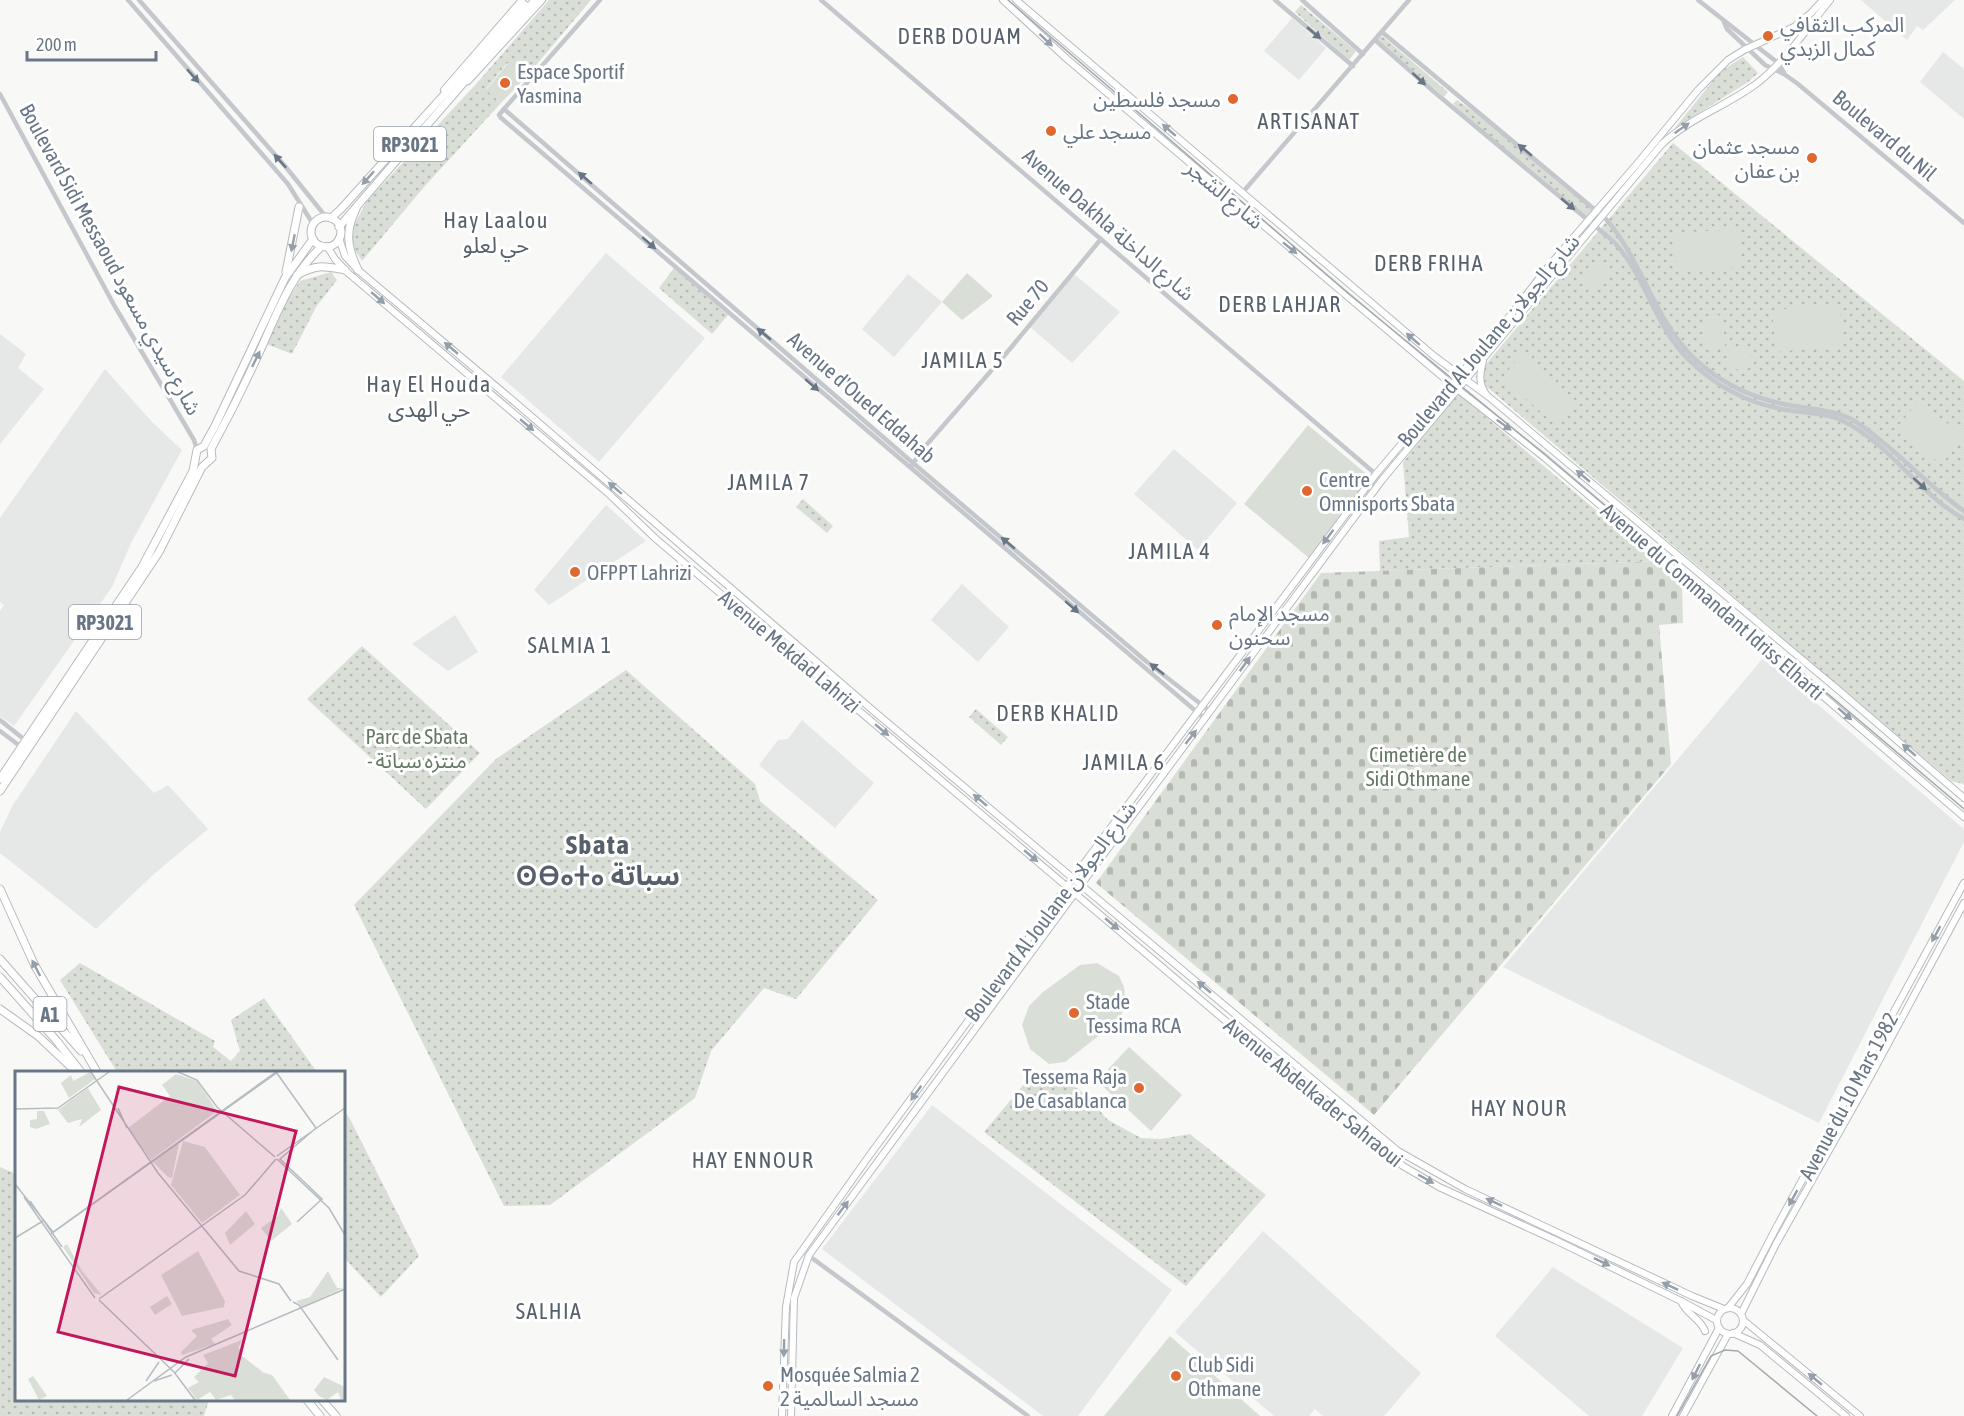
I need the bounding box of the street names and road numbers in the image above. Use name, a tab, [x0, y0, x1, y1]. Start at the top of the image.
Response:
street label: Boulevard du Nil	[1828, 85, 1942, 185]
street label: Boulevard Sidi Messaoud شارع سيدي مسعود	[11, 99, 207, 421]
road number: RP3021	[374, 127, 446, 161]
street label: Avenue Dakhla شارع الداخلة	[1016, 143, 1200, 308]
street label: شارع الشجر	[1178, 154, 1269, 236]
street label: Boulevard Al Joulane شارع الجولان	[1392, 229, 1587, 453]
street label: Rue 70	[1001, 274, 1053, 330]
street label: Avenue d'Oued Eddahab	[783, 326, 941, 468]
street label: Avenue du Commandant Idriss Elharti	[1597, 498, 1829, 704]
street label: Avenue Mekdad Lahrizi	[714, 585, 866, 717]
road number: RP3021	[69, 605, 141, 639]
street label: Boulevard Al Joulane شارع الجولان	[959, 796, 1144, 1028]
road number: A1	[34, 997, 66, 1031]
street label: Avenue du 10 Mars 1982	[1794, 1008, 1902, 1184]
street label: Avenue Abdelkader Sahraoui	[1220, 1012, 1408, 1172]

